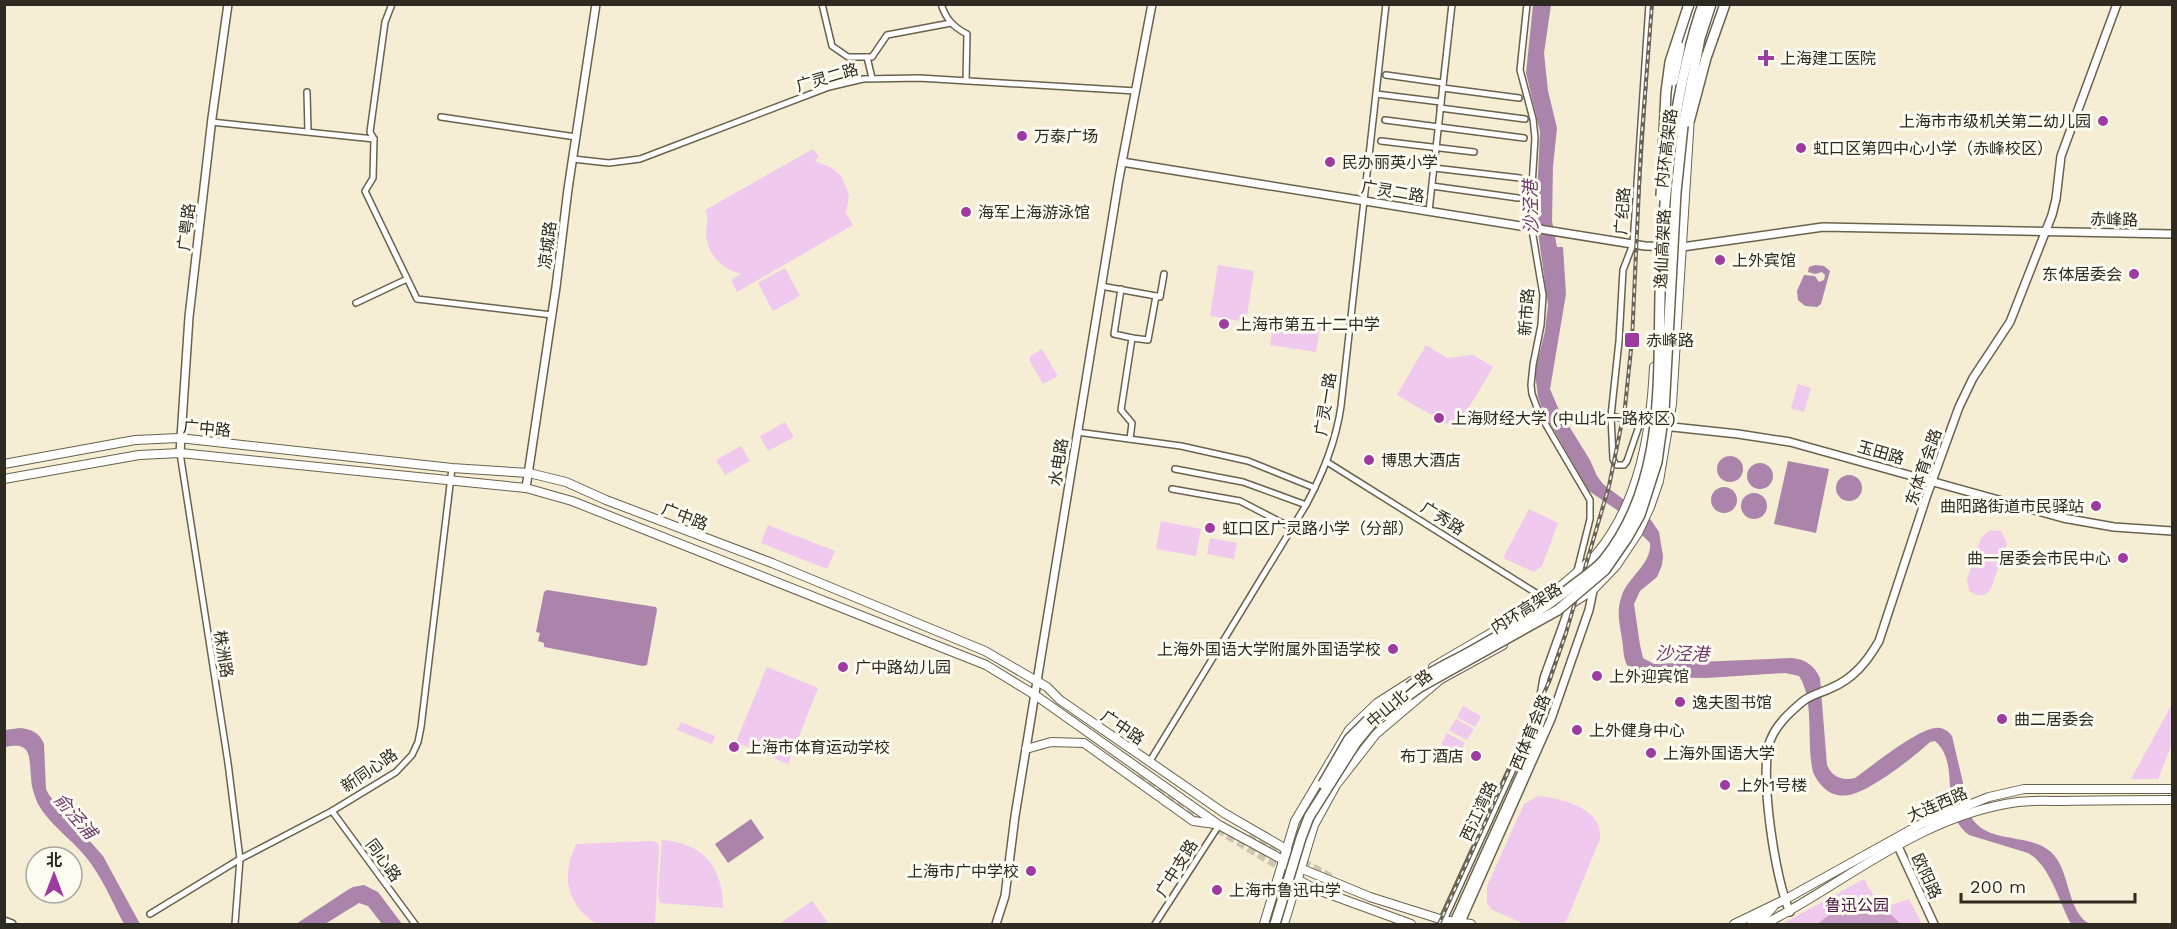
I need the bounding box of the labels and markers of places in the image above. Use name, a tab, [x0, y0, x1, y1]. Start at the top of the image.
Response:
marker: 上海建工医院	[1757, 49, 1775, 67]
place label: 上海建工医院	[1780, 49, 1876, 68]
place label: 上海市市级机关第二幼儿园	[1899, 112, 2091, 131]
marker: 上海市市级机关第二幼儿园	[2096, 114, 2110, 128]
place label: 万泰广场	[1034, 127, 1098, 146]
marker: 万泰广场	[1015, 129, 1029, 143]
place label: 虹口区第四中心小学（赤峰校区）	[1813, 139, 2053, 158]
marker: 虹口区第四中心小学（赤峰校区）	[1794, 141, 1808, 155]
place label: 民办丽英小学	[1342, 153, 1438, 172]
marker: 民办丽英小学	[1323, 155, 1337, 169]
place label: 海军上海游泳馆	[978, 203, 1090, 222]
marker: 海军上海游泳馆	[959, 205, 973, 219]
place label: 上外宾馆	[1732, 251, 1796, 270]
marker: 上外宾馆	[1713, 253, 1727, 267]
place label: 东体居委会	[2042, 265, 2122, 284]
marker: 东体居委会	[2127, 267, 2141, 281]
place label: 上海市第五十二中学	[1236, 315, 1380, 334]
marker: 上海市第五十二中学	[1217, 317, 1231, 331]
marker: 赤峰路	[1623, 331, 1641, 349]
place label: 赤峰路	[1646, 331, 1694, 350]
place label: 上海财经大学 (中山北一路校区)	[1451, 409, 1676, 428]
marker: 上海财经大学 (中山北一路校区)	[1432, 411, 1446, 425]
place label: 博思大酒店	[1381, 451, 1461, 470]
marker: 博思大酒店	[1362, 453, 1376, 467]
place label: 曲阳路街道市民驿站	[1940, 497, 2084, 516]
marker: 曲阳路街道市民驿站	[2089, 499, 2103, 513]
place label: 虹口区广灵路小学（分部）	[1222, 519, 1414, 538]
marker: 虹口区广灵路小学（分部）	[1203, 521, 1217, 535]
place label: 曲一居委会市民中心	[1967, 549, 2111, 568]
marker: 曲一居委会市民中心	[2116, 551, 2130, 565]
place label: 上海外国语大学附属外国语学校	[1157, 640, 1381, 659]
marker: 上海外国语大学附属外国语学校	[1386, 642, 1400, 656]
place label: 广中路幼儿园	[855, 658, 951, 677]
marker: 广中路幼儿园	[836, 660, 850, 674]
place label: 上外迎宾馆	[1609, 667, 1689, 686]
marker: 上外迎宾馆	[1590, 669, 1604, 683]
place label: 逸夫图书馆	[1692, 693, 1772, 712]
marker: 逸夫图书馆	[1673, 695, 1687, 709]
place label: 曲二居委会	[2014, 710, 2094, 729]
marker: 曲二居委会	[1995, 712, 2009, 726]
place label: 上外健身中心	[1589, 721, 1685, 740]
marker: 上外健身中心	[1570, 723, 1584, 737]
place label: 上海市体育运动学校	[746, 738, 890, 757]
marker: 上海市体育运动学校	[727, 740, 741, 754]
place label: 上海外国语大学	[1663, 744, 1775, 763]
marker: 上海外国语大学	[1644, 746, 1658, 760]
place label: 布丁酒店	[1400, 747, 1464, 766]
marker: 布丁酒店	[1469, 749, 1483, 763]
place label: 上外1号楼	[1737, 776, 1807, 795]
marker: 上外1号楼	[1718, 778, 1732, 792]
place label: 上海市广中学校	[907, 862, 1019, 881]
marker: 上海市广中学校	[1024, 864, 1038, 878]
place label: 上海市鲁迅中学	[1229, 881, 1341, 900]
marker: 上海市鲁迅中学	[1210, 883, 1224, 897]

